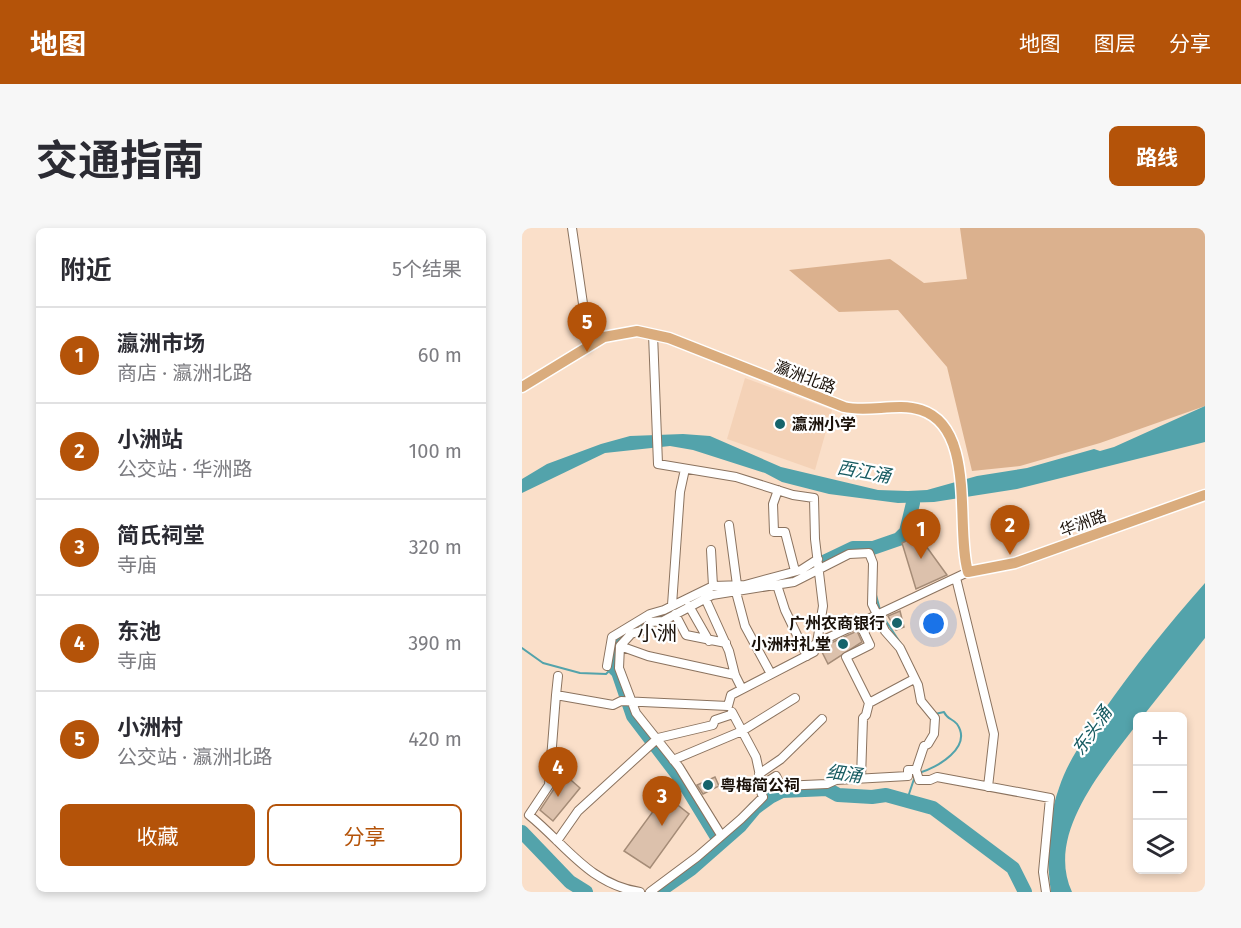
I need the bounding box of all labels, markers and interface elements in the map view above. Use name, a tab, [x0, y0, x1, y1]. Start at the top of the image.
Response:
text: 地图	[30, 28, 86, 61]
text: 地图	[1019, 31, 1061, 57]
text: 图层	[1094, 31, 1136, 57]
text: 分享	[1169, 31, 1211, 57]
button: 路线	[1109, 126, 1205, 186]
text: 交通指南	[36, 136, 204, 186]
text: 附近	[60, 255, 112, 286]
text: 5个结果	[392, 257, 462, 281]
pin: 5	[568, 302, 606, 352]
text: 瀛洲市场	[117, 330, 205, 357]
text: 1	[75, 343, 84, 367]
text: 60 m	[418, 343, 462, 367]
street label: 瀛洲北路	[772, 357, 838, 397]
text: 商店 · 瀛洲北路	[117, 361, 252, 385]
place label: 瀛洲小学	[792, 415, 856, 434]
marker: 瀛洲小学	[773, 417, 787, 431]
text: 小洲站	[117, 426, 183, 453]
text: 2	[74, 439, 85, 463]
text: 100 m	[409, 439, 462, 463]
water label: 西江涌	[836, 456, 894, 488]
text: 公交站 · 华洲路	[117, 457, 252, 481]
pin: 2	[990, 506, 1030, 555]
street label: 华洲路	[1057, 506, 1109, 540]
pin: 1	[902, 510, 940, 559]
text: 简氏祠堂	[117, 522, 205, 549]
text: 3	[74, 535, 85, 559]
text: 320 m	[409, 535, 462, 559]
text: 寺庙	[117, 553, 157, 577]
your location	[919, 609, 948, 638]
place label: 广州农商银行	[789, 614, 885, 633]
marker: 广州农商银行	[890, 616, 904, 630]
text: 东池	[117, 618, 161, 645]
district label: 小洲	[637, 621, 677, 645]
text: 4	[74, 631, 85, 655]
text: 390 m	[408, 631, 462, 655]
place label: 小洲村礼堂	[751, 635, 831, 654]
marker: 小洲村礼堂	[836, 637, 850, 651]
text: 寺庙	[117, 649, 157, 673]
water label: 东头涌	[1068, 701, 1118, 759]
map controls	[1133, 712, 1187, 874]
button: +	[1133, 712, 1187, 766]
text: 小洲村	[117, 714, 183, 741]
text: 5	[74, 727, 85, 751]
text: 420 m	[408, 727, 462, 751]
text: 公交站 · 瀛洲北路	[117, 745, 272, 769]
pin: 4	[538, 748, 578, 797]
water label: 细涌	[825, 761, 865, 787]
button: −	[1133, 766, 1187, 820]
pin: 3	[642, 776, 682, 826]
place label: 粤梅简公祠	[720, 776, 800, 795]
marker: 粤梅简公祠	[701, 778, 715, 792]
button: 收藏	[60, 804, 255, 866]
button: 分享	[267, 804, 462, 866]
button: layers	[1133, 820, 1187, 874]

